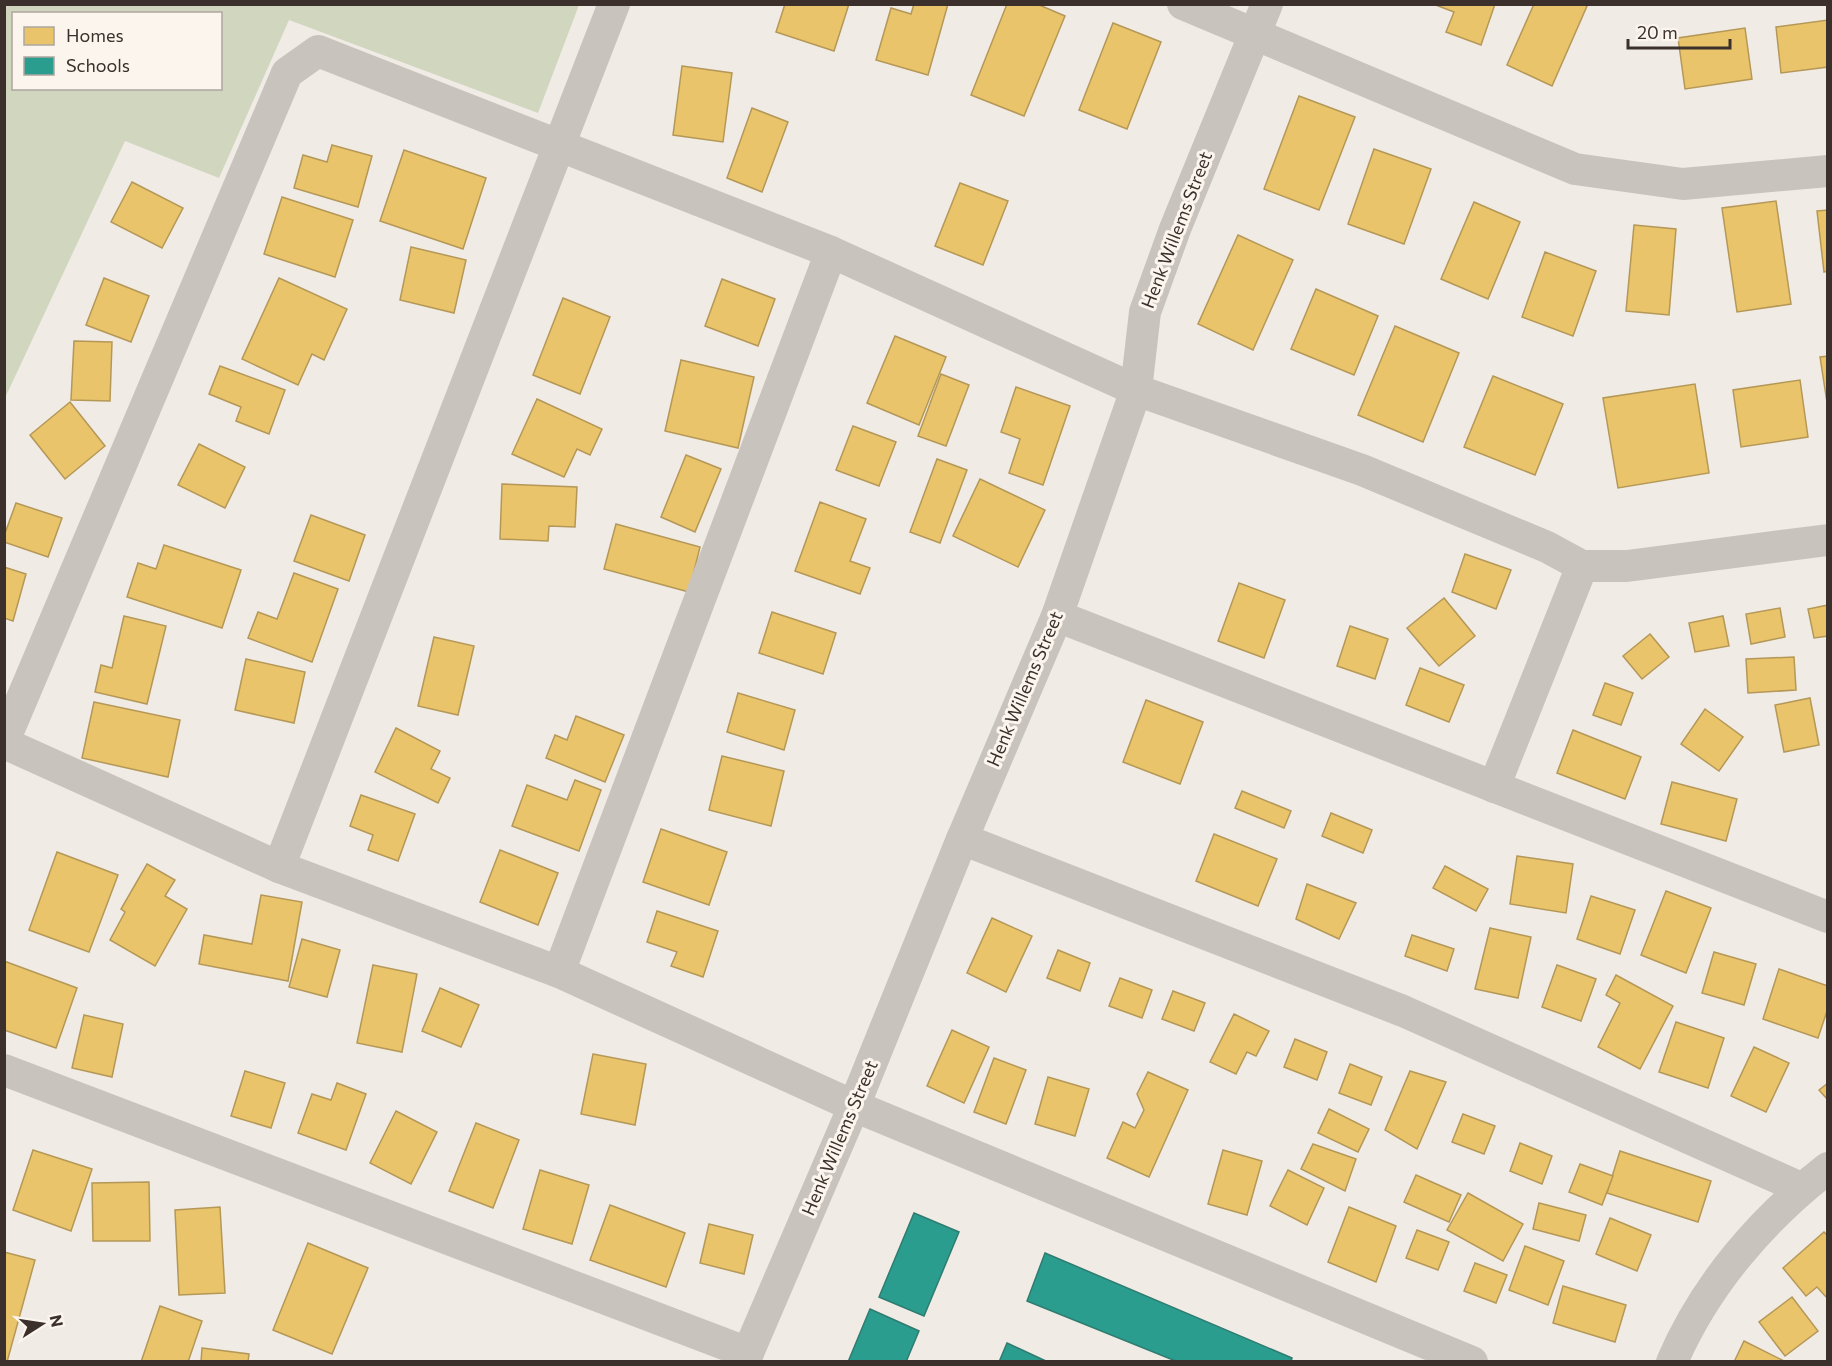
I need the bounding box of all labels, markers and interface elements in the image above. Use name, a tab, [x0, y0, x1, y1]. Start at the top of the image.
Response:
legend	[12, 12, 222, 90]
scale bar	[1628, 12, 1730, 50]
text: 20 m	[1637, 21, 1678, 43]
text: Homes	[66, 24, 124, 46]
text: Schools	[66, 54, 130, 76]
street label: Henk Willems Street	[1136, 148, 1216, 311]
street label: Henk Willems Street	[981, 608, 1067, 769]
street label: Henk Willems Street	[796, 1057, 882, 1218]
north arrow	[12, 1294, 72, 1354]
text: N	[47, 1313, 68, 1329]

